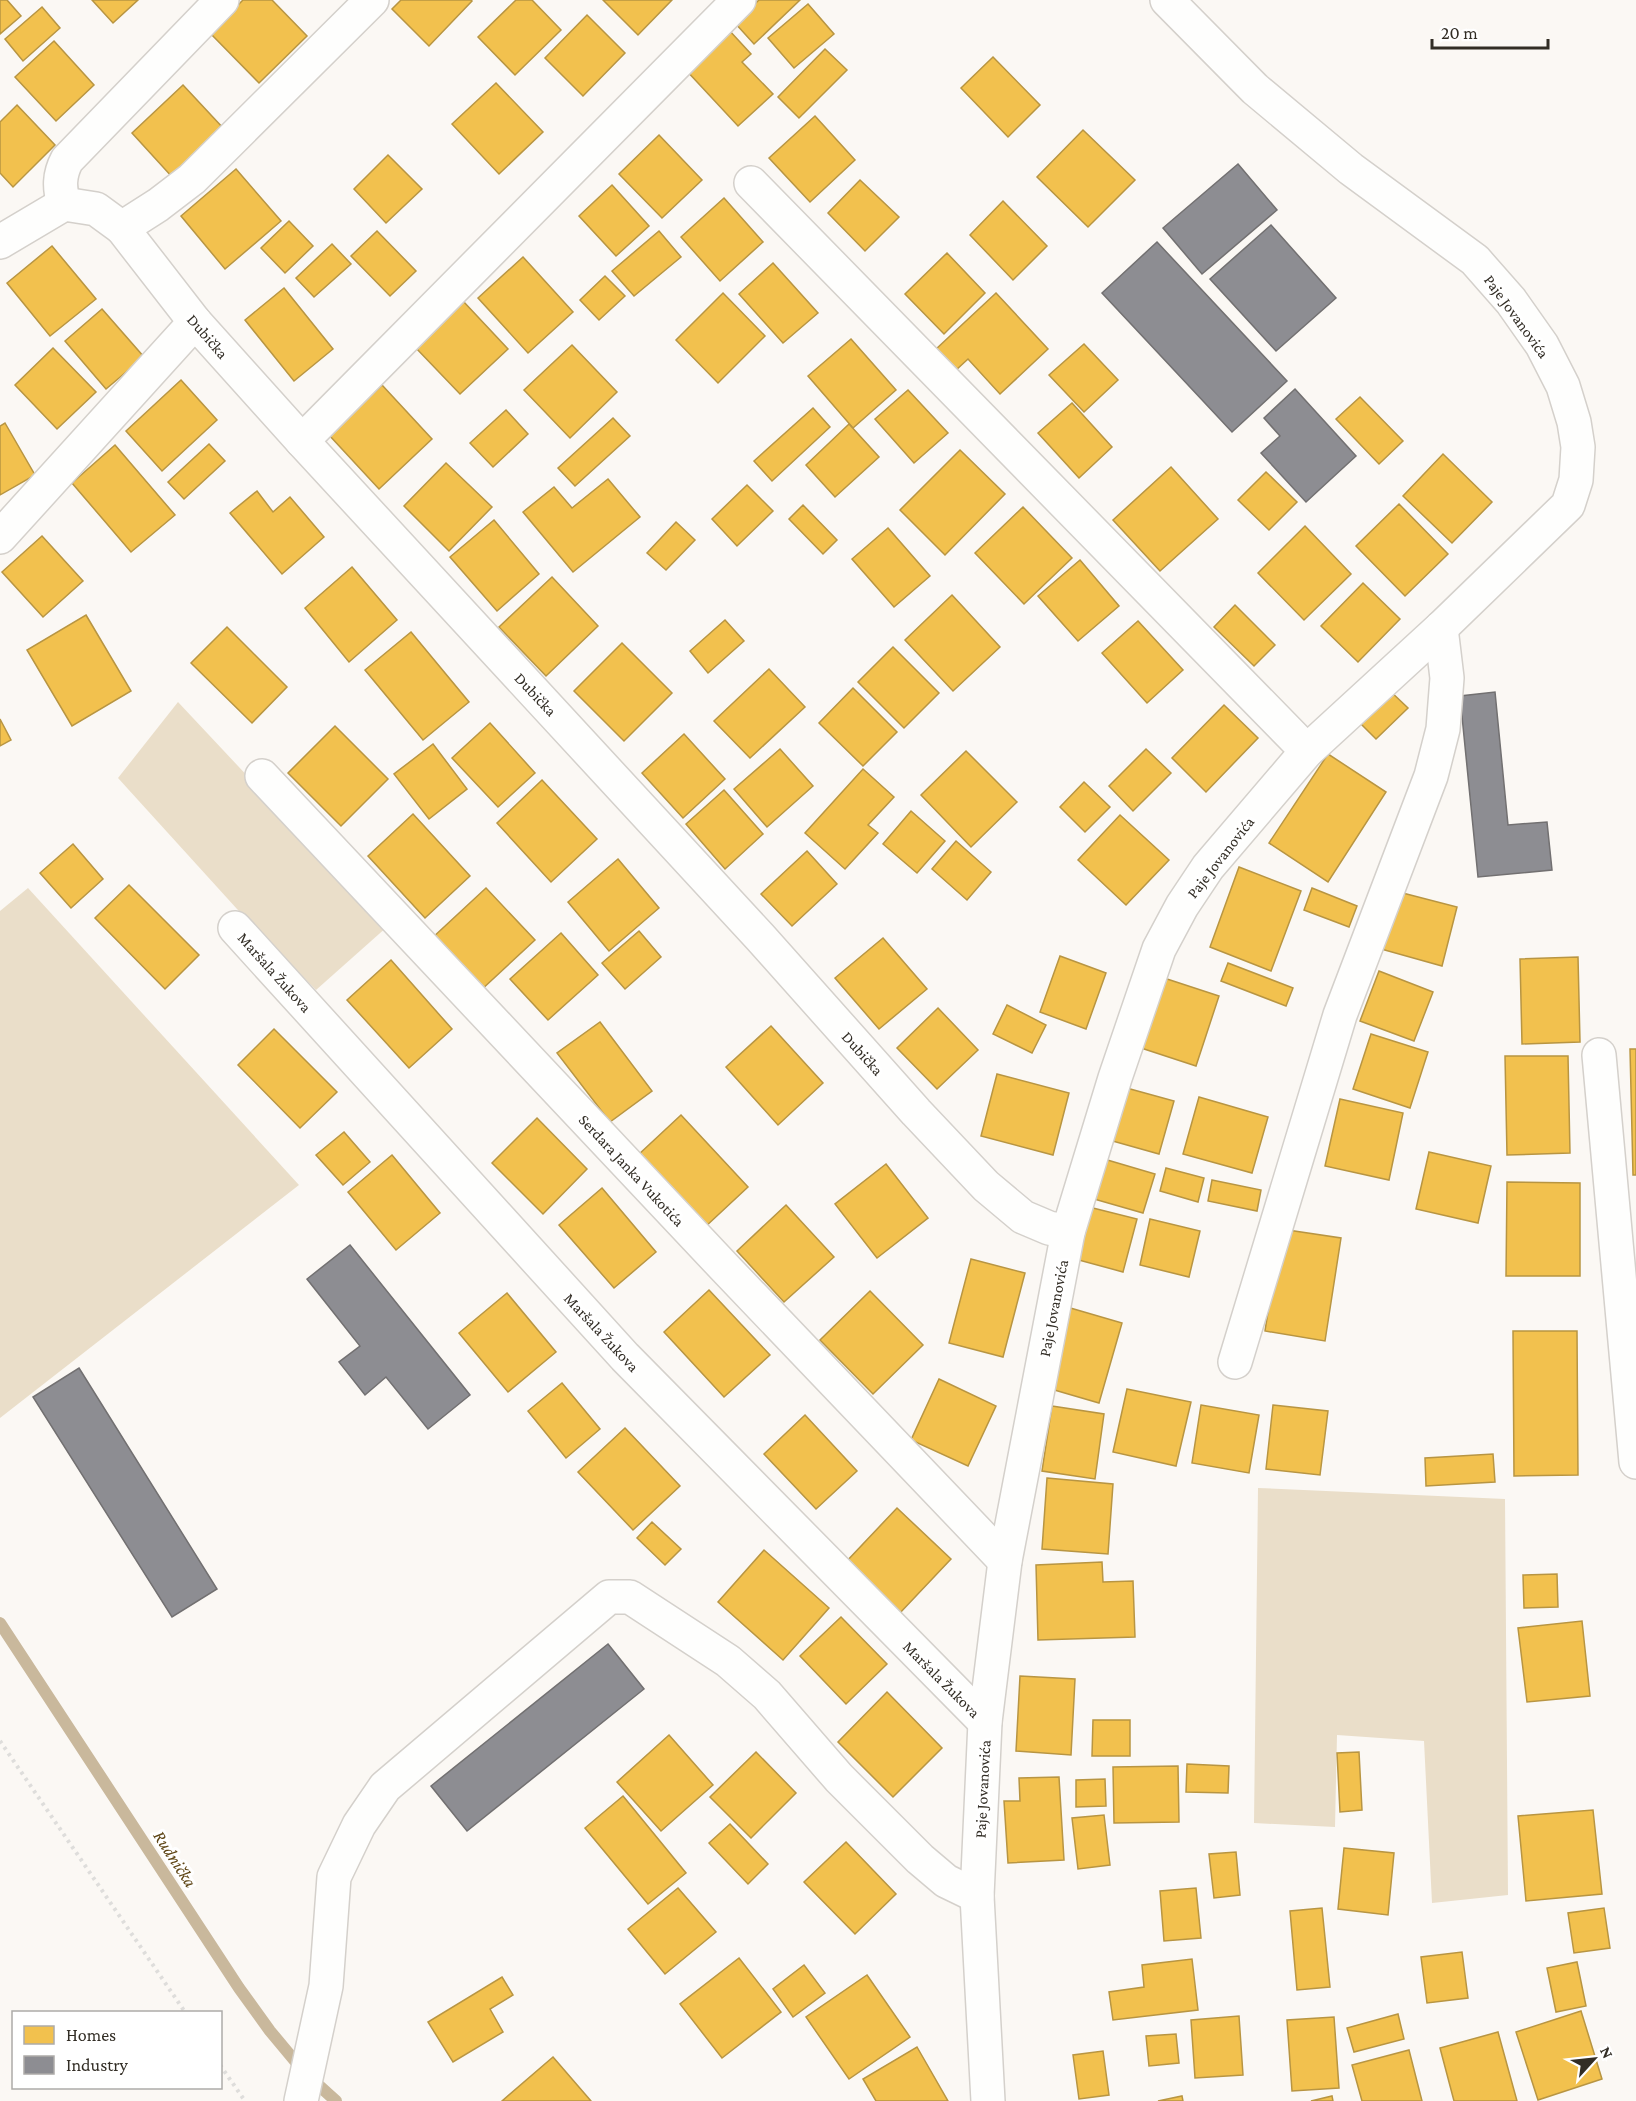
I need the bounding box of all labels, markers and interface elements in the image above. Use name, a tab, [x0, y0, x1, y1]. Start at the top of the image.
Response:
scale bar	[1432, 12, 1548, 50]
text: 20 m	[1441, 23, 1478, 43]
street label: Paje Jovanovića	[1480, 271, 1553, 362]
street label: Dubička	[184, 311, 232, 362]
street label: Dubička	[511, 669, 560, 720]
street label: Paje Jovanovića	[1183, 813, 1259, 902]
street label: Maršala Žukova	[234, 929, 315, 1016]
street label: Dubička	[839, 1028, 887, 1079]
street label: Serdara Janka Vukotića	[575, 1111, 688, 1231]
street label: Paje Jovanovića	[1036, 1258, 1072, 1358]
street label: Maršala Žukova	[561, 1289, 643, 1376]
street label: Maršala Žukova	[900, 1638, 984, 1722]
street label: Paje Jovanovića	[971, 1739, 995, 1839]
water label: Rudnička	[149, 1827, 201, 1892]
legend	[12, 2011, 222, 2089]
text: Homes	[66, 2025, 116, 2045]
north arrow	[1564, 2029, 1624, 2089]
text: N	[1597, 2044, 1617, 2061]
text: Industry	[66, 2055, 129, 2075]

